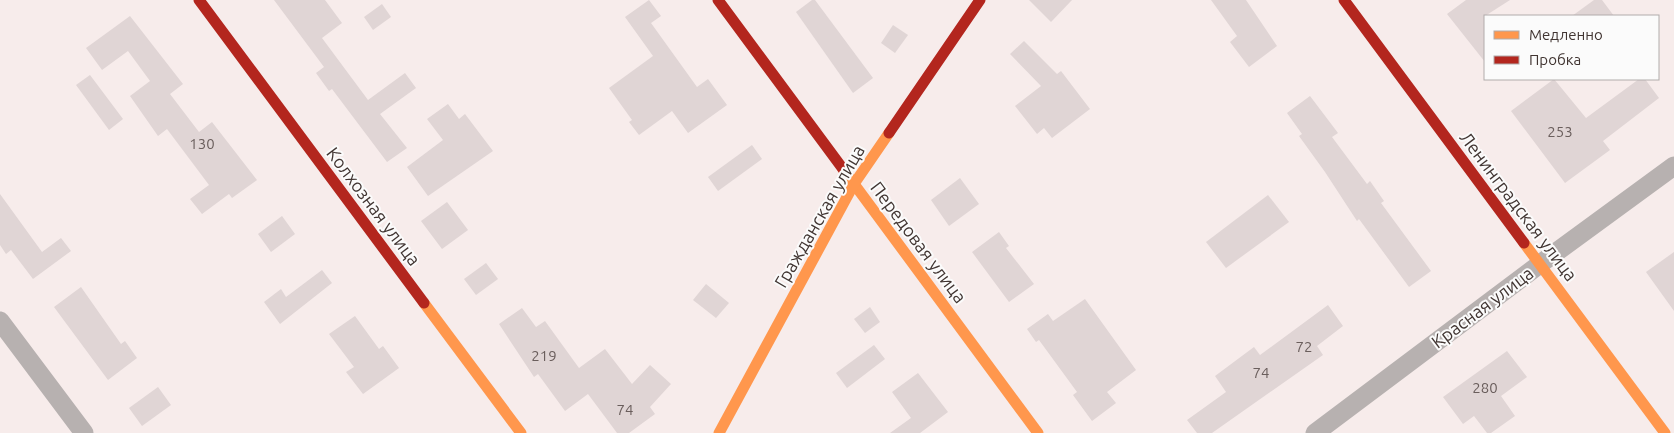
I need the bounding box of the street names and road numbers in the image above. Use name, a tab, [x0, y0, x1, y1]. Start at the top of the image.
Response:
street label: Ленинградская улица	[1456, 127, 1582, 285]
street label: Гражданская улица	[770, 141, 868, 291]
street label: Колхозная улица	[323, 143, 425, 269]
street label: Передовая улица	[867, 178, 971, 306]
street label: Красная улица	[1427, 262, 1537, 352]

